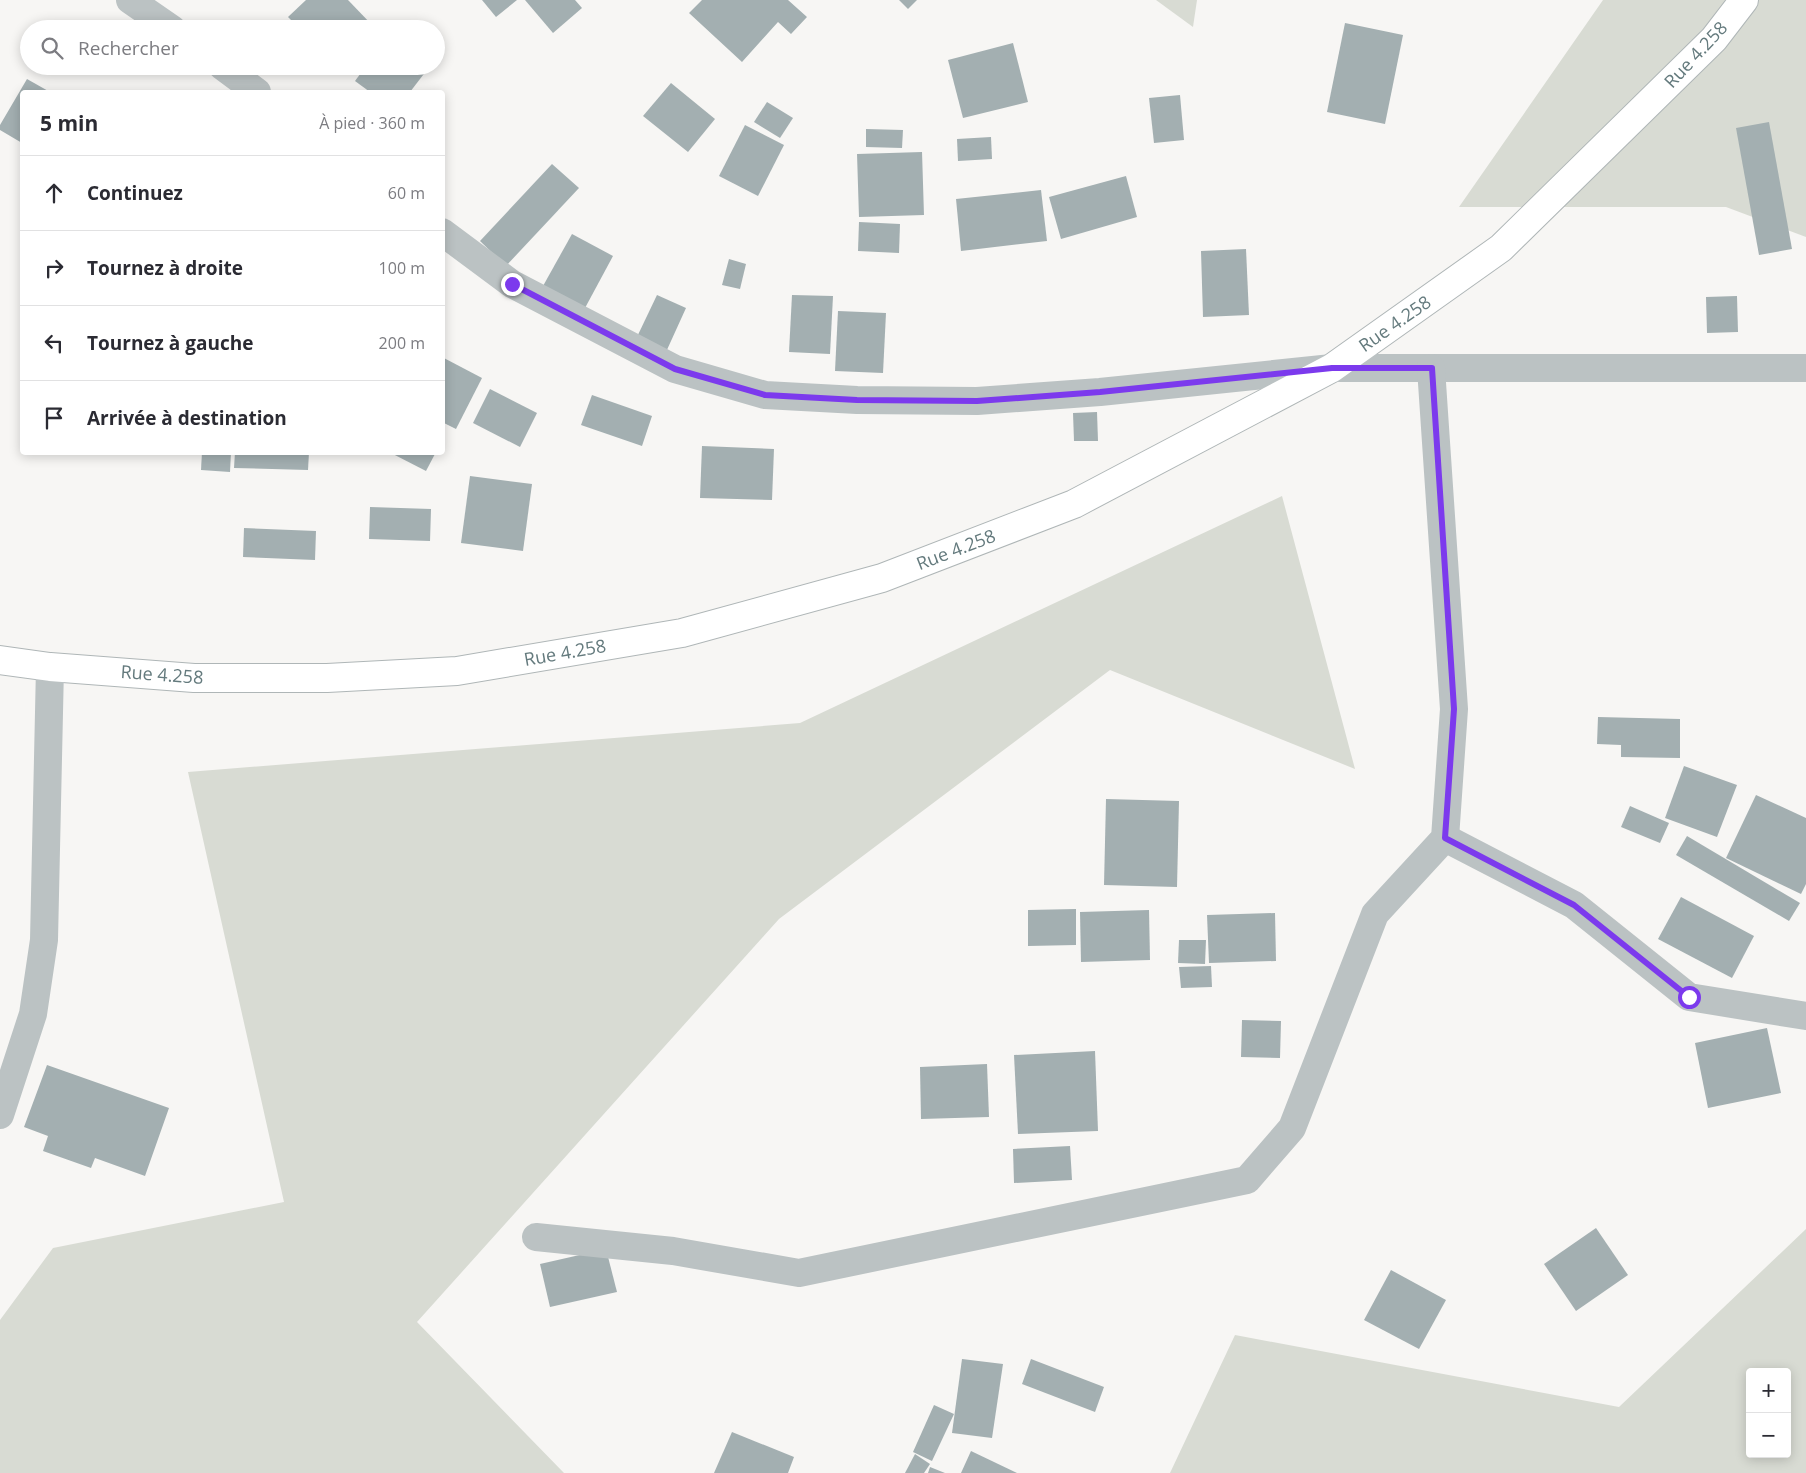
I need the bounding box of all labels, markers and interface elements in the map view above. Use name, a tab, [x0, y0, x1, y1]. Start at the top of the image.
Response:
street label: Rue 4.258	[1658, 16, 1732, 93]
search box	[20, 20, 445, 75]
icon: search	[38, 34, 66, 62]
text: Rechercher	[78, 35, 179, 61]
text: 5 min	[40, 109, 98, 137]
text: À pied · 360 m	[319, 112, 425, 134]
icon: ahead	[40, 179, 68, 207]
text: Continuez	[87, 180, 183, 206]
text: 60 m	[388, 182, 425, 204]
icon: right	[40, 254, 68, 282]
text: Tournez à droite	[87, 255, 243, 281]
text: 100 m	[379, 257, 425, 279]
route end	[501, 273, 524, 296]
street label: Rue 4.258	[1354, 290, 1435, 357]
icon: left	[40, 329, 68, 357]
text: Tournez à gauche	[87, 330, 253, 356]
text: 200 m	[379, 332, 425, 354]
icon: arrive	[40, 404, 68, 432]
text: Arrivée à destination	[87, 405, 287, 431]
street label: Rue 4.258	[913, 523, 999, 575]
street label: Rue 4.258	[522, 633, 608, 671]
street label: Rue 4.258	[120, 659, 204, 689]
route start	[1678, 986, 1701, 1009]
map controls	[1746, 1368, 1791, 1458]
button: +	[1746, 1368, 1791, 1413]
button: −	[1746, 1413, 1791, 1458]

